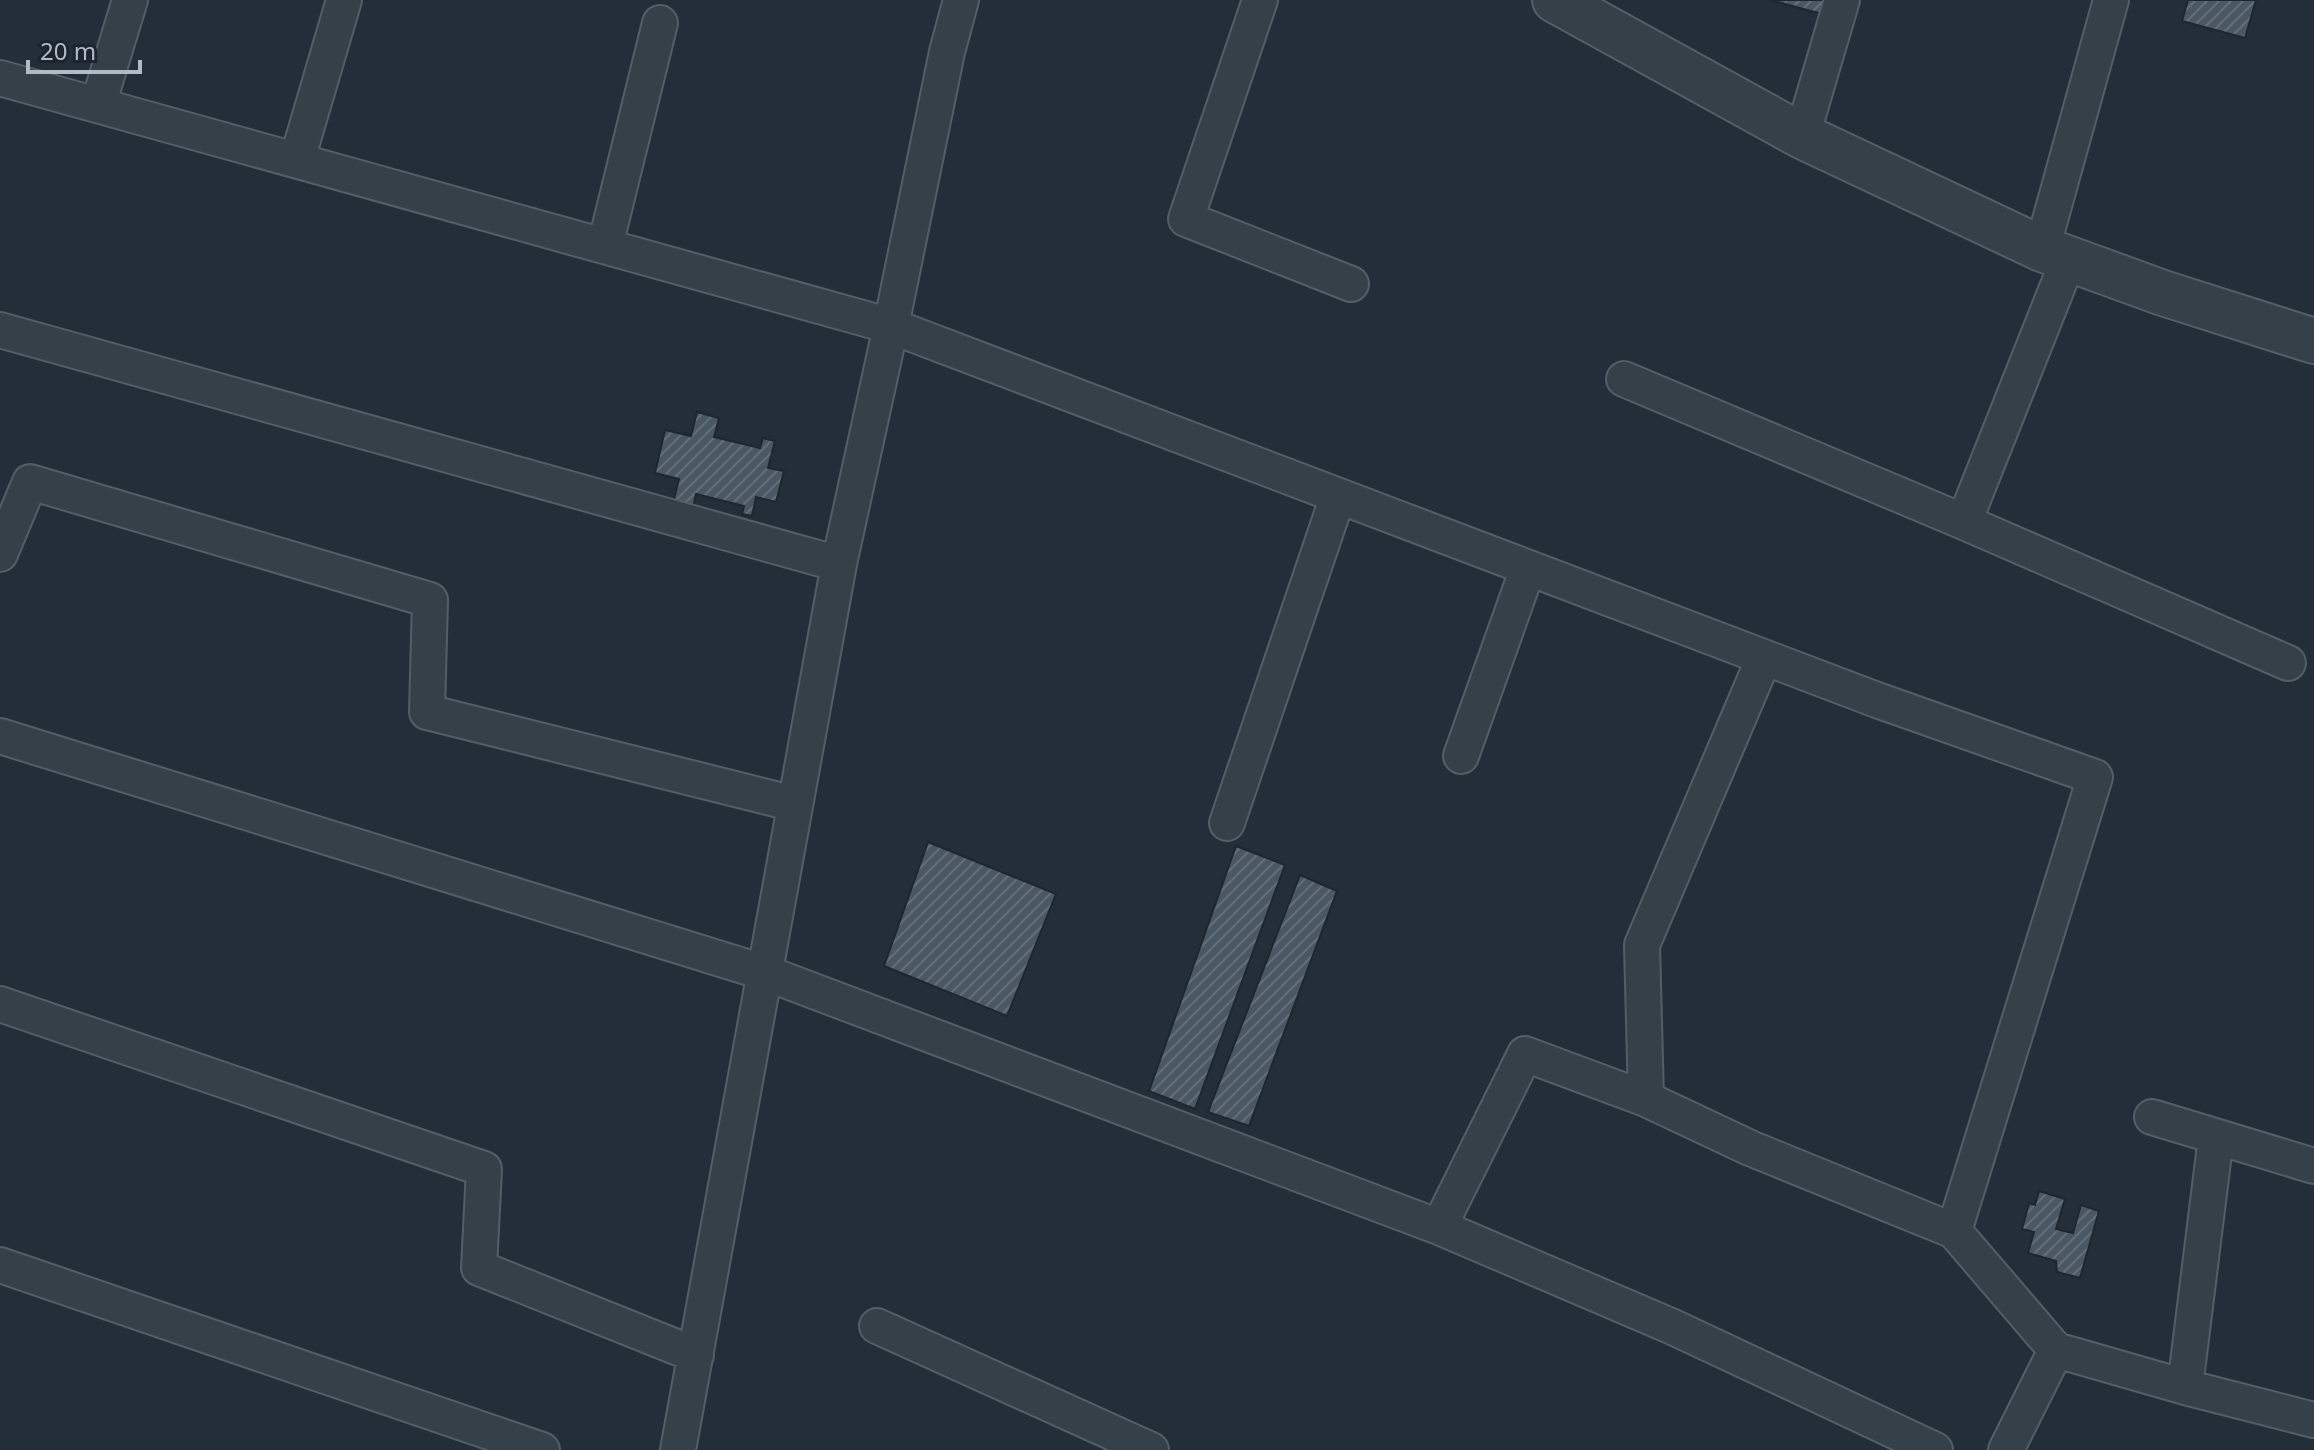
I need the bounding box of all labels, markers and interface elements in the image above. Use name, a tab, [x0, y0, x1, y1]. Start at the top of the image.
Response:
scale bar	[28, 24, 140, 74]
text: 20 m	[40, 34, 96, 67]

